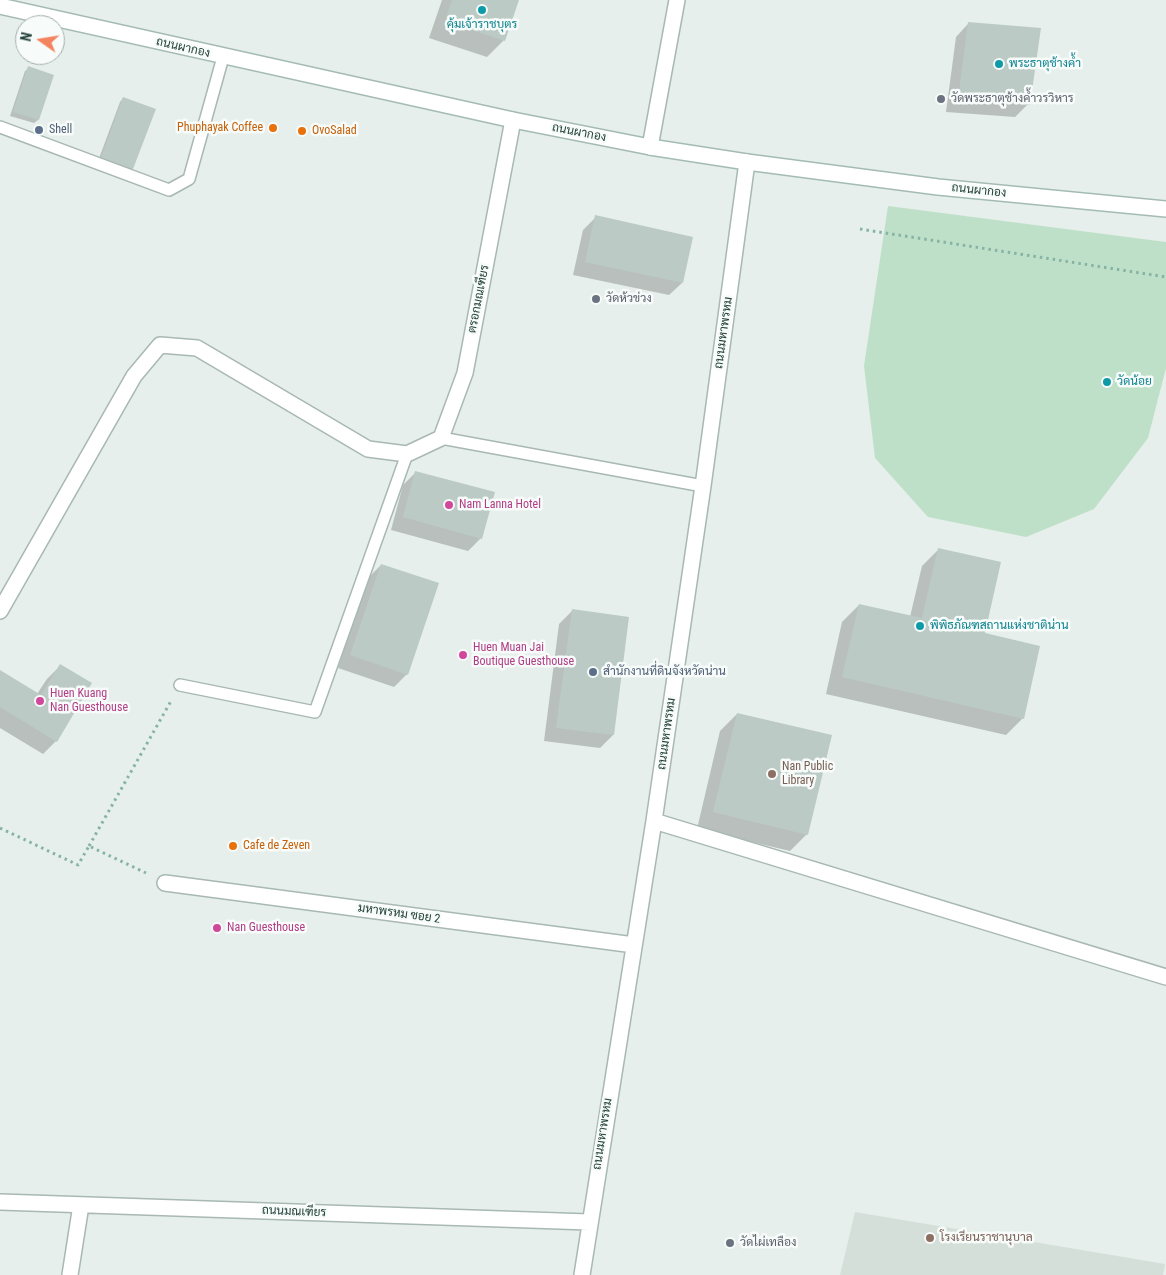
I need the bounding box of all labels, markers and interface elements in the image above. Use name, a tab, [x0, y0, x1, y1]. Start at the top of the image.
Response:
marker: คุ้มเจ้าราชบุตร	[476, 4, 488, 16]
north arrow	[15, 15, 65, 65]
place label: คุ้มเจ้าราชบุตร	[447, 18, 517, 32]
text: N	[18, 31, 35, 43]
street label: ถนนผากอง	[155, 35, 211, 61]
place label: พระธาตุช้างค้ำ	[1009, 57, 1081, 71]
marker: พระธาตุช้างค้ำ	[993, 58, 1005, 70]
place label: วัดพระธาตุช้างค้ำวรวิหาร	[951, 92, 1074, 106]
marker: วัดพระธาตุช้างค้ำวรวิหาร	[935, 93, 947, 105]
place label: Phuphayak Coffee	[177, 121, 263, 135]
street label: ถนนผากอง	[551, 121, 607, 145]
marker: Phuphayak Coffee	[267, 122, 279, 134]
place label: Shell	[49, 123, 72, 137]
marker: Shell	[33, 124, 45, 136]
place label: OvoSalad	[312, 124, 357, 138]
marker: OvoSalad	[296, 125, 308, 137]
street label: ถนนผากอง	[951, 181, 1007, 201]
street label: ตรอกมณเฑียร	[465, 264, 493, 334]
place label: วัดห้วข่วง	[606, 292, 652, 306]
marker: วัดห้วข่วง	[590, 293, 602, 305]
street label: ถนนมหาพรหม	[712, 296, 736, 370]
place label: วัดน้อย	[1117, 375, 1152, 389]
marker: วัดน้อย	[1101, 376, 1113, 388]
place label: Nam Lanna Hotel	[459, 498, 541, 512]
marker: Nam Lanna Hotel	[443, 499, 455, 511]
place label: พิพิธภัณฑสถานแห่งชาติน่าน	[930, 619, 1069, 633]
marker: พิพิธภัณฑสถานแห่งชาติน่าน	[914, 620, 926, 632]
place label: Huen Muan Jai Boutique Guesthouse	[473, 641, 574, 669]
marker: Huen Muan Jai Boutique Guesthouse	[457, 649, 469, 661]
place label: สำนักงานที่ดินจังหวัดน่าน	[603, 665, 726, 679]
marker: สำนักงานที่ดินจังหวัดน่าน	[587, 666, 599, 678]
place label: Huen Kuang Nan Guesthouse	[50, 687, 128, 715]
marker: Huen Kuang Nan Guesthouse	[34, 695, 46, 707]
street label: ถนนมหาพรหม	[655, 697, 679, 771]
place label: Nan Public Library	[782, 760, 833, 788]
marker: Nan Public Library	[766, 768, 778, 780]
place label: Cafe de Zeven	[243, 839, 310, 853]
marker: Cafe de Zeven	[227, 840, 239, 852]
street label: มหาพรหม ซอย 2	[357, 901, 441, 927]
place label: Nan Guesthouse	[227, 921, 305, 935]
marker: Nan Guesthouse	[211, 922, 223, 934]
street label: ถนนมหาพรหม	[590, 1097, 616, 1171]
street label: ถนนมณเฑียร	[262, 1204, 326, 1220]
place label: โรงเรียนราชานุบาล	[940, 1231, 1033, 1245]
marker: โรงเรียนราชานุบาล	[924, 1232, 936, 1244]
place label: วัดไผ่เทลือง	[740, 1236, 796, 1250]
marker: วัดไผ่เทลือง	[724, 1237, 736, 1249]

